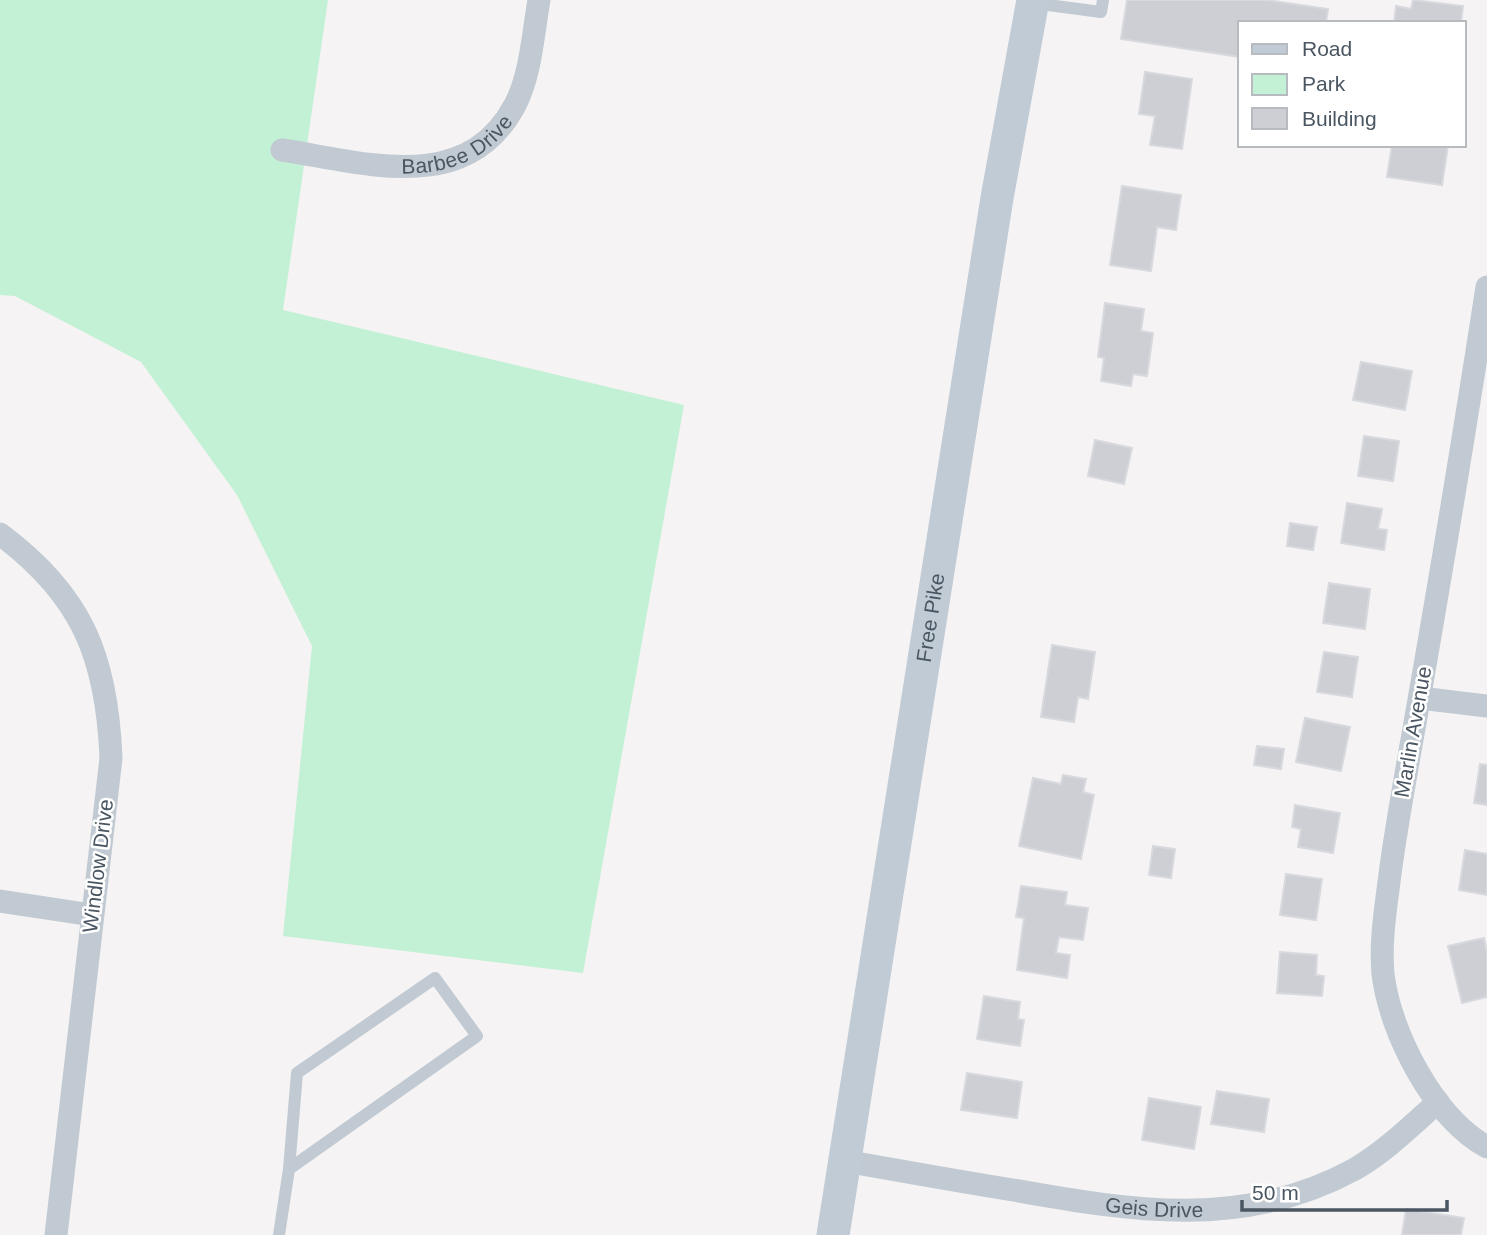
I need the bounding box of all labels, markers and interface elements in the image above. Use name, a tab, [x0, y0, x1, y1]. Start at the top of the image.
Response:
legend	[1238, 21, 1466, 147]
text: Road	[1302, 37, 1352, 60]
text: Park	[1302, 72, 1346, 95]
text: Building	[1302, 107, 1377, 130]
street label: Barbee Drive	[401, 110, 517, 178]
street label: Free Pike	[912, 571, 949, 664]
street label: Marlin Avenue	[1390, 665, 1435, 799]
street label: Windlow Drive	[78, 798, 117, 934]
scale bar	[1242, 1168, 1447, 1212]
text: 50 m	[1252, 1181, 1299, 1204]
street label: Geis Drive	[1104, 1193, 1203, 1221]

